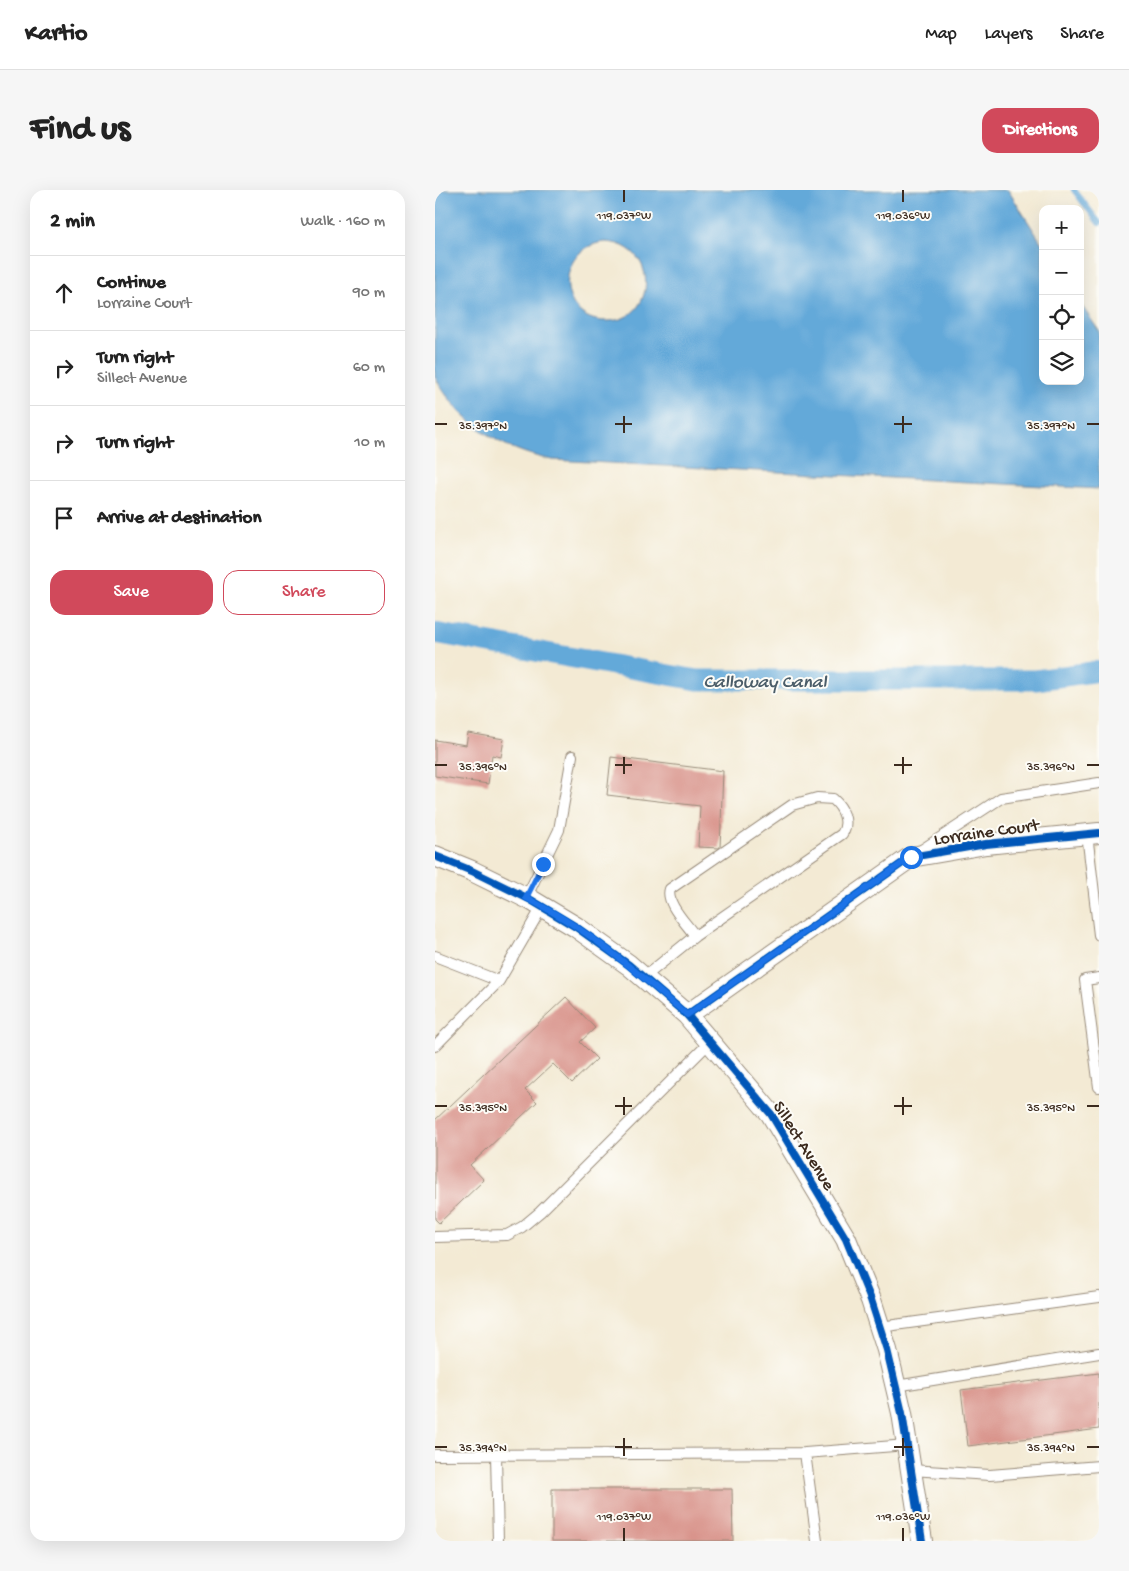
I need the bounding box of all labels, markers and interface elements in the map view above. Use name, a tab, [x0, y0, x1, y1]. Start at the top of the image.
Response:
text: Kartio	[25, 20, 88, 49]
text: Map	[925, 24, 957, 45]
text: Layers	[985, 24, 1032, 45]
text: Share	[1060, 24, 1104, 45]
button: Directions	[982, 108, 1099, 153]
text: Find us	[30, 110, 130, 151]
map controls	[1039, 205, 1084, 385]
button: +	[1039, 205, 1084, 250]
text: 2 min	[50, 210, 95, 235]
text: 119.037°W	[596, 210, 651, 224]
text: 119.036°W	[875, 210, 930, 224]
text: Walk · 160 m	[300, 213, 385, 232]
button: −	[1039, 250, 1084, 295]
text: Continue	[97, 272, 166, 295]
icon: ahead	[50, 279, 78, 307]
text: 90 m	[353, 284, 385, 303]
text: Lorraine Court	[97, 295, 191, 314]
button: locate	[1039, 295, 1084, 340]
button: layers	[1039, 340, 1084, 385]
text: Turn right	[97, 347, 173, 370]
icon: right	[50, 354, 78, 382]
text: 60 m	[353, 359, 385, 378]
text: Sillect Avenue	[97, 370, 187, 389]
text: 35.397°N	[458, 420, 507, 434]
text: 35.397°N	[1026, 420, 1075, 434]
icon: right	[50, 429, 78, 457]
text: Turn right	[97, 432, 173, 455]
text: 10 m	[354, 434, 385, 453]
icon: arrive	[50, 504, 78, 532]
text: Arrive at destination	[97, 507, 261, 530]
button: Save	[50, 570, 213, 615]
button: Share	[223, 570, 385, 615]
water label: Calloway Canal	[704, 672, 828, 695]
text: 35.396°N	[458, 761, 507, 775]
text: 35.396°N	[1026, 761, 1075, 775]
street label: Lorraine Court	[932, 815, 1042, 851]
route start	[900, 846, 923, 869]
route end	[532, 853, 555, 876]
street label: Sillect Avenue	[767, 1098, 839, 1195]
text: 35.395°N	[458, 1102, 507, 1116]
text: 35.395°N	[1026, 1102, 1075, 1116]
text: 35.394°N	[458, 1442, 507, 1456]
text: 35.394°N	[1026, 1442, 1075, 1456]
text: 119.037°W	[596, 1511, 651, 1525]
text: 119.036°W	[875, 1511, 930, 1525]

